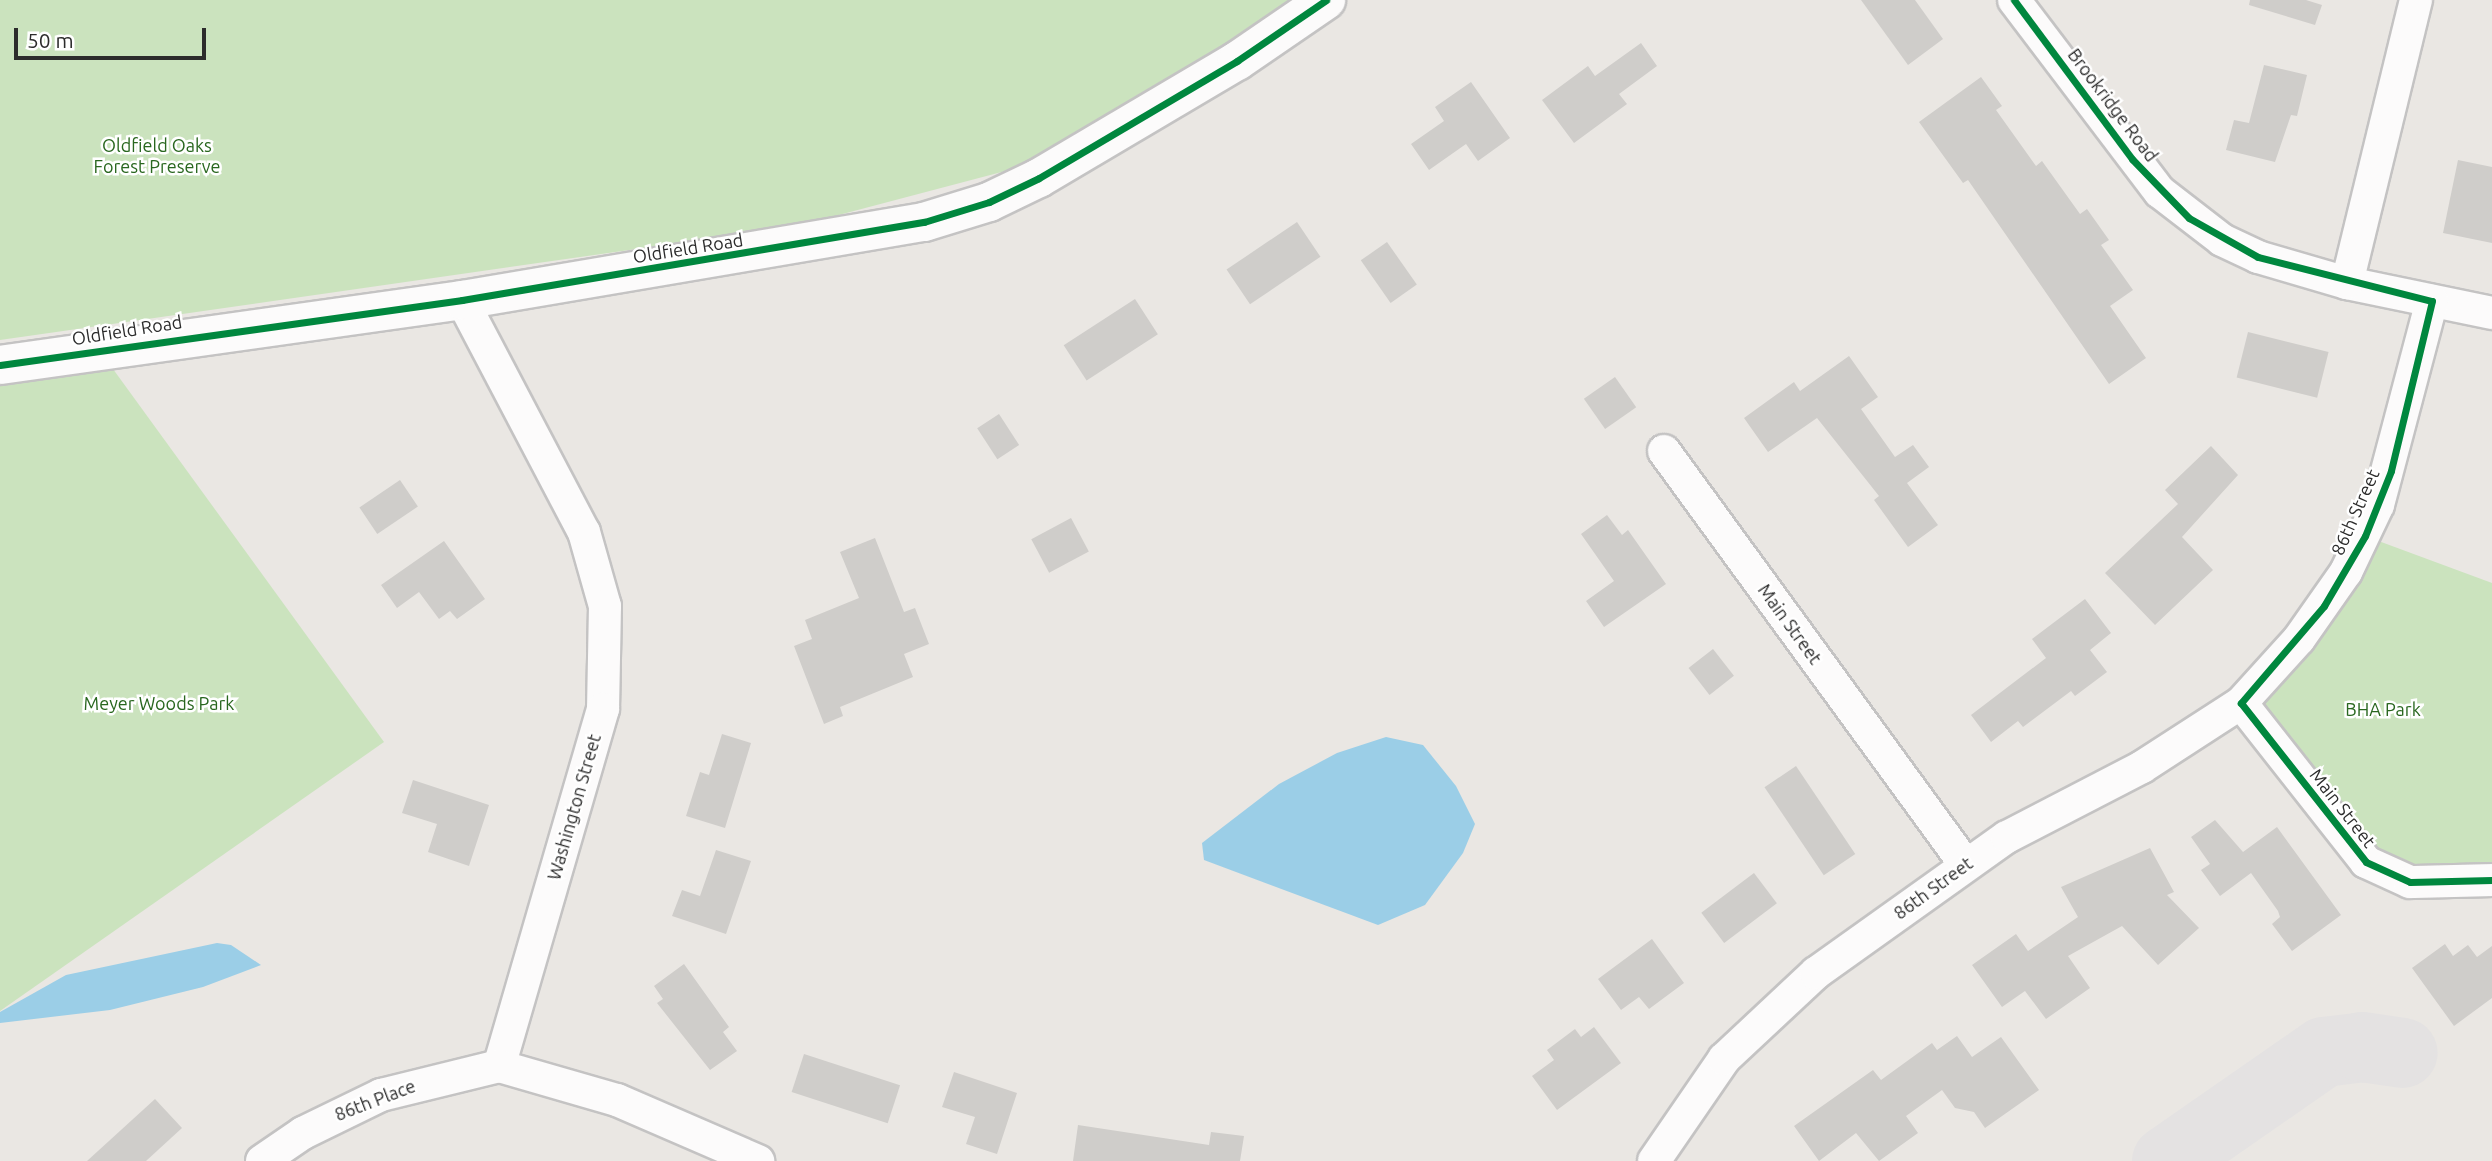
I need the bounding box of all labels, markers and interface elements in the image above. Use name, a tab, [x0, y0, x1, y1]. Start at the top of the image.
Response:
scale bar	[18, 14, 210, 58]
text: 50 m	[27, 28, 74, 52]
street label: Brookridge Road	[2063, 44, 2163, 166]
park label: Oldfield Oaks Forest Preserve	[94, 135, 220, 178]
street label: Oldfield Road	[631, 229, 745, 267]
street label: Oldfield Road	[70, 311, 184, 349]
street label: 86th Street	[2326, 466, 2384, 558]
street label: Main Street	[1754, 580, 1826, 668]
park label: Meyer Woods Park	[84, 692, 234, 714]
park label: BHA Park	[2345, 698, 2421, 720]
street label: Washington Street	[543, 732, 605, 882]
street label: Main Street	[2306, 764, 2380, 852]
street label: 86th Street	[1889, 852, 1977, 924]
street label: 86th Place	[332, 1075, 418, 1125]

